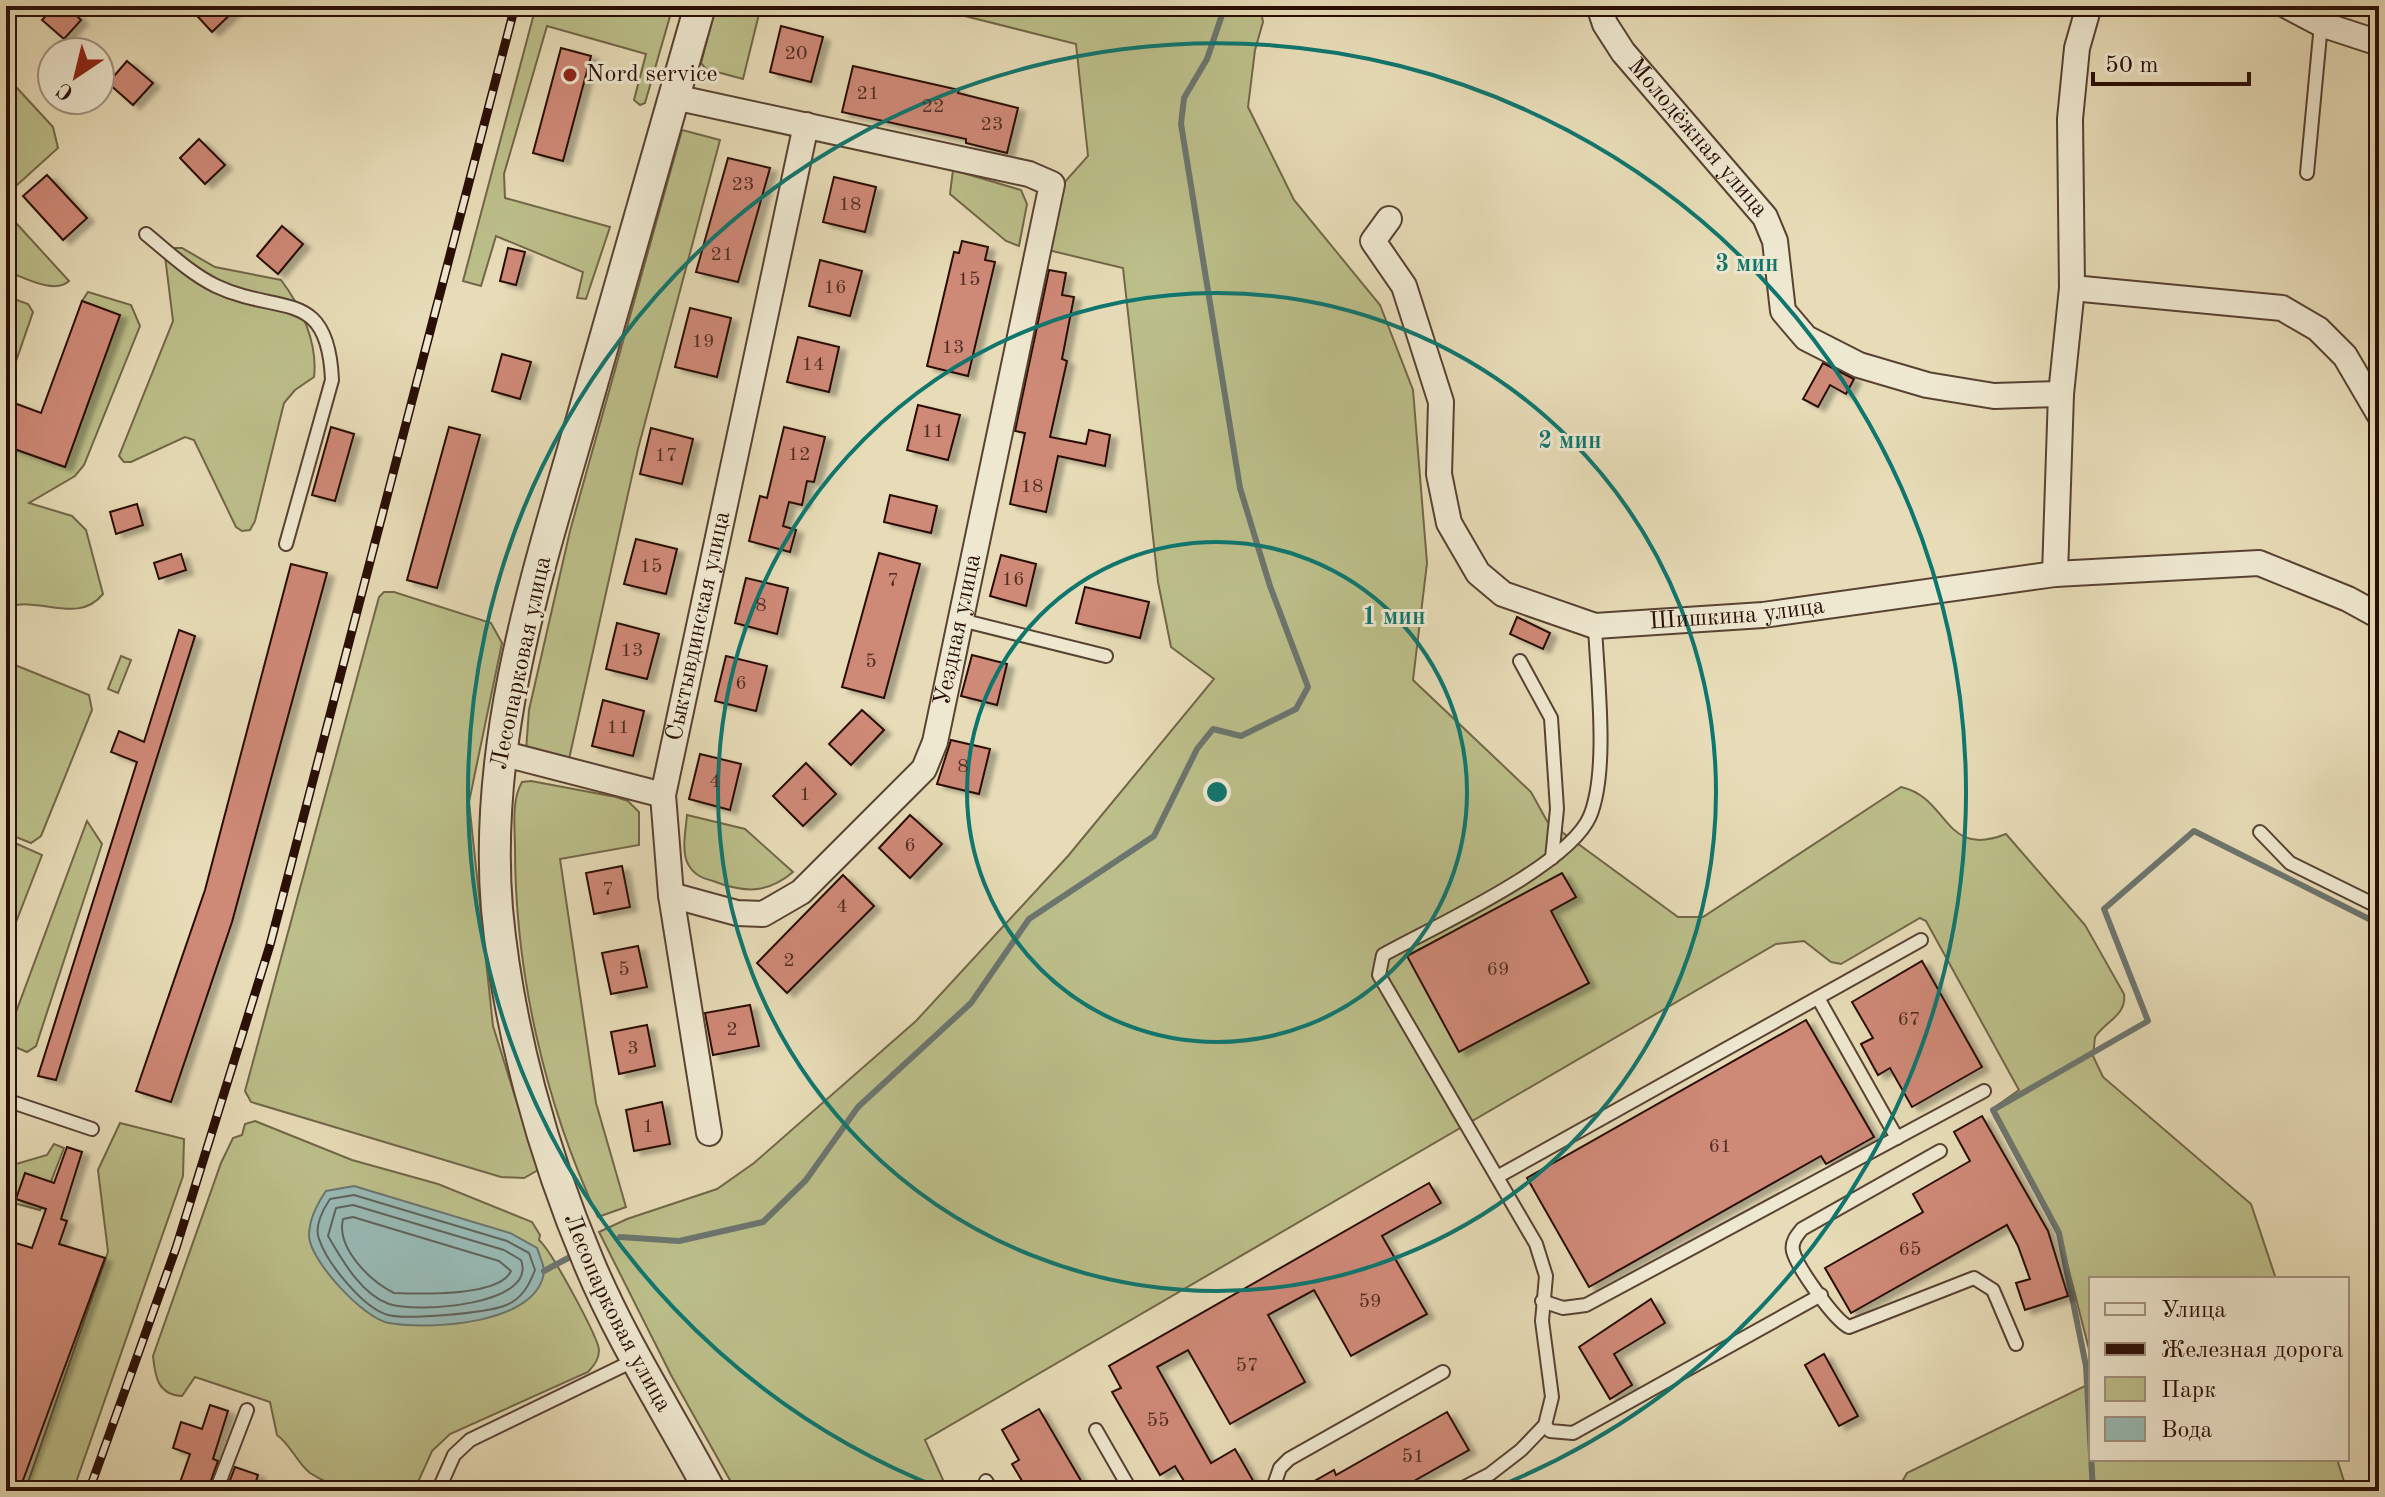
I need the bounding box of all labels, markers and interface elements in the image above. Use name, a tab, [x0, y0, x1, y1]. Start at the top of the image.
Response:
north arrow	[36, 36, 116, 116]
scale bar	[2093, 36, 2249, 86]
house number: 20	[784, 44, 808, 64]
street label: Молодёжная улица	[1623, 54, 1772, 222]
text: 50 m	[2105, 54, 2159, 78]
place label: Nord service	[586, 63, 717, 87]
marker: Nord service	[561, 66, 579, 84]
text: С	[53, 78, 78, 104]
house number: 21	[856, 84, 880, 104]
house number: 22	[921, 97, 945, 117]
house number: 23	[980, 115, 1004, 135]
house number: 23	[731, 175, 755, 195]
house number: 18	[838, 195, 862, 215]
house number: 21	[710, 245, 734, 265]
text: 3 мин	[1715, 253, 1779, 277]
house number: 15	[957, 270, 981, 290]
house number: 16	[823, 278, 847, 298]
house number: 19	[691, 332, 715, 352]
house number: 13	[941, 338, 965, 358]
house number: 14	[801, 355, 825, 375]
house number: 11	[921, 422, 945, 442]
text: 2 мин	[1538, 430, 1602, 454]
house number: 12	[787, 445, 811, 465]
house number: 17	[654, 446, 678, 466]
house number: 18	[1020, 477, 1044, 497]
street label: Сыктывдинская улица	[663, 509, 735, 743]
street label: Уездная улица	[931, 552, 986, 708]
street label: Лесопарковая улица	[488, 554, 556, 772]
house number: 15	[639, 557, 663, 577]
house number: 16	[1001, 570, 1025, 590]
house number: 7	[887, 571, 899, 591]
street label: Шишкина улица	[1649, 594, 1826, 634]
house number: 8	[755, 596, 767, 616]
text: 1 мин	[1362, 606, 1426, 630]
house number: 13	[620, 641, 644, 661]
house number: 5	[865, 652, 877, 672]
house number: 6	[735, 674, 747, 694]
house number: 11	[606, 718, 630, 738]
house number: 8	[957, 757, 969, 777]
house number: 4	[709, 772, 721, 792]
centre of rings	[1203, 778, 1231, 806]
house number: 1	[799, 785, 811, 805]
house number: 6	[904, 836, 916, 856]
house number: 7	[602, 880, 614, 900]
house number: 4	[836, 897, 848, 917]
house number: 2	[783, 951, 795, 971]
house number: 5	[618, 960, 630, 980]
house number: 69	[1486, 960, 1510, 980]
house number: 67	[1897, 1010, 1921, 1030]
house number: 2	[726, 1020, 738, 1040]
house number: 3	[627, 1039, 639, 1059]
house number: 1	[642, 1117, 654, 1137]
house number: 61	[1708, 1137, 1732, 1157]
street label: Лесопарковая улица	[559, 1211, 675, 1416]
house number: 65	[1898, 1240, 1922, 1260]
legend	[2089, 1277, 2349, 1461]
house number: 59	[1358, 1292, 1382, 1312]
text: Улица	[2161, 1299, 2226, 1323]
text: Железная дорога	[2161, 1339, 2344, 1363]
house number: 57	[1235, 1356, 1259, 1376]
text: Парк	[2161, 1379, 2216, 1403]
house number: 55	[1146, 1411, 1170, 1431]
text: Вода	[2161, 1419, 2213, 1443]
house number: 51	[1401, 1447, 1425, 1467]

